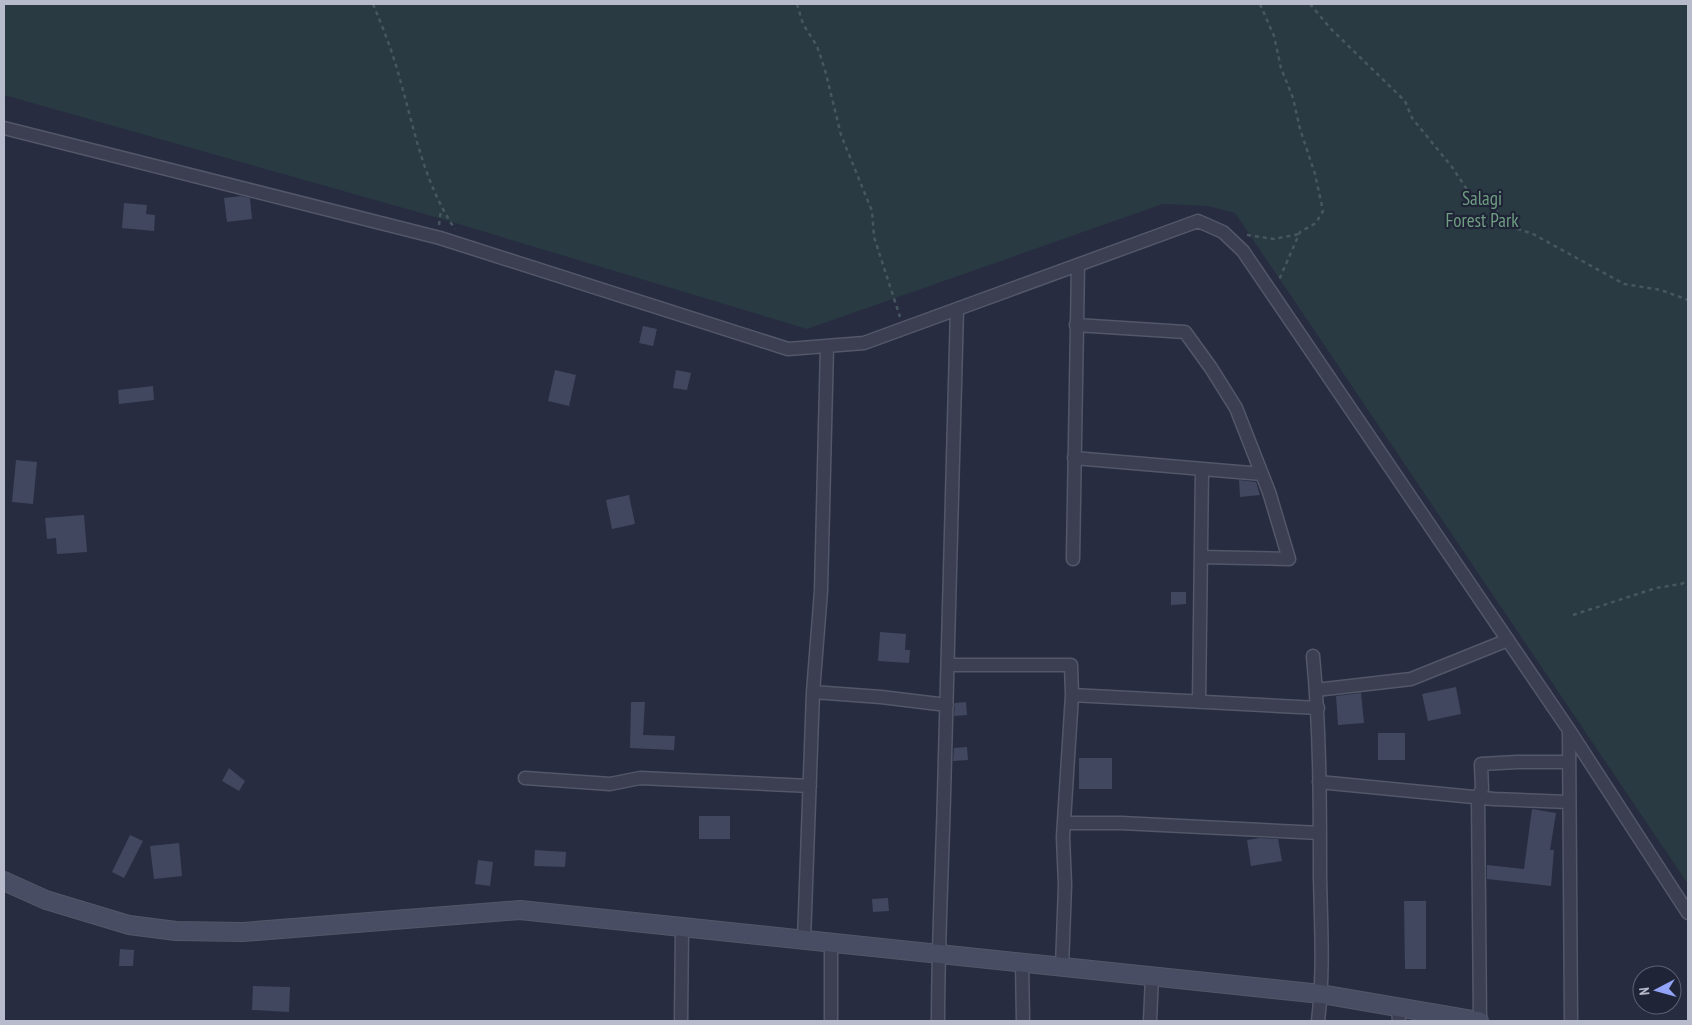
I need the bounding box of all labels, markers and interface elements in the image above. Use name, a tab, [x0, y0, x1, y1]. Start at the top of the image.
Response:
park label: Salagi Forest Park	[1445, 186, 1519, 232]
north arrow	[1632, 965, 1682, 1015]
text: N	[1635, 987, 1653, 996]

